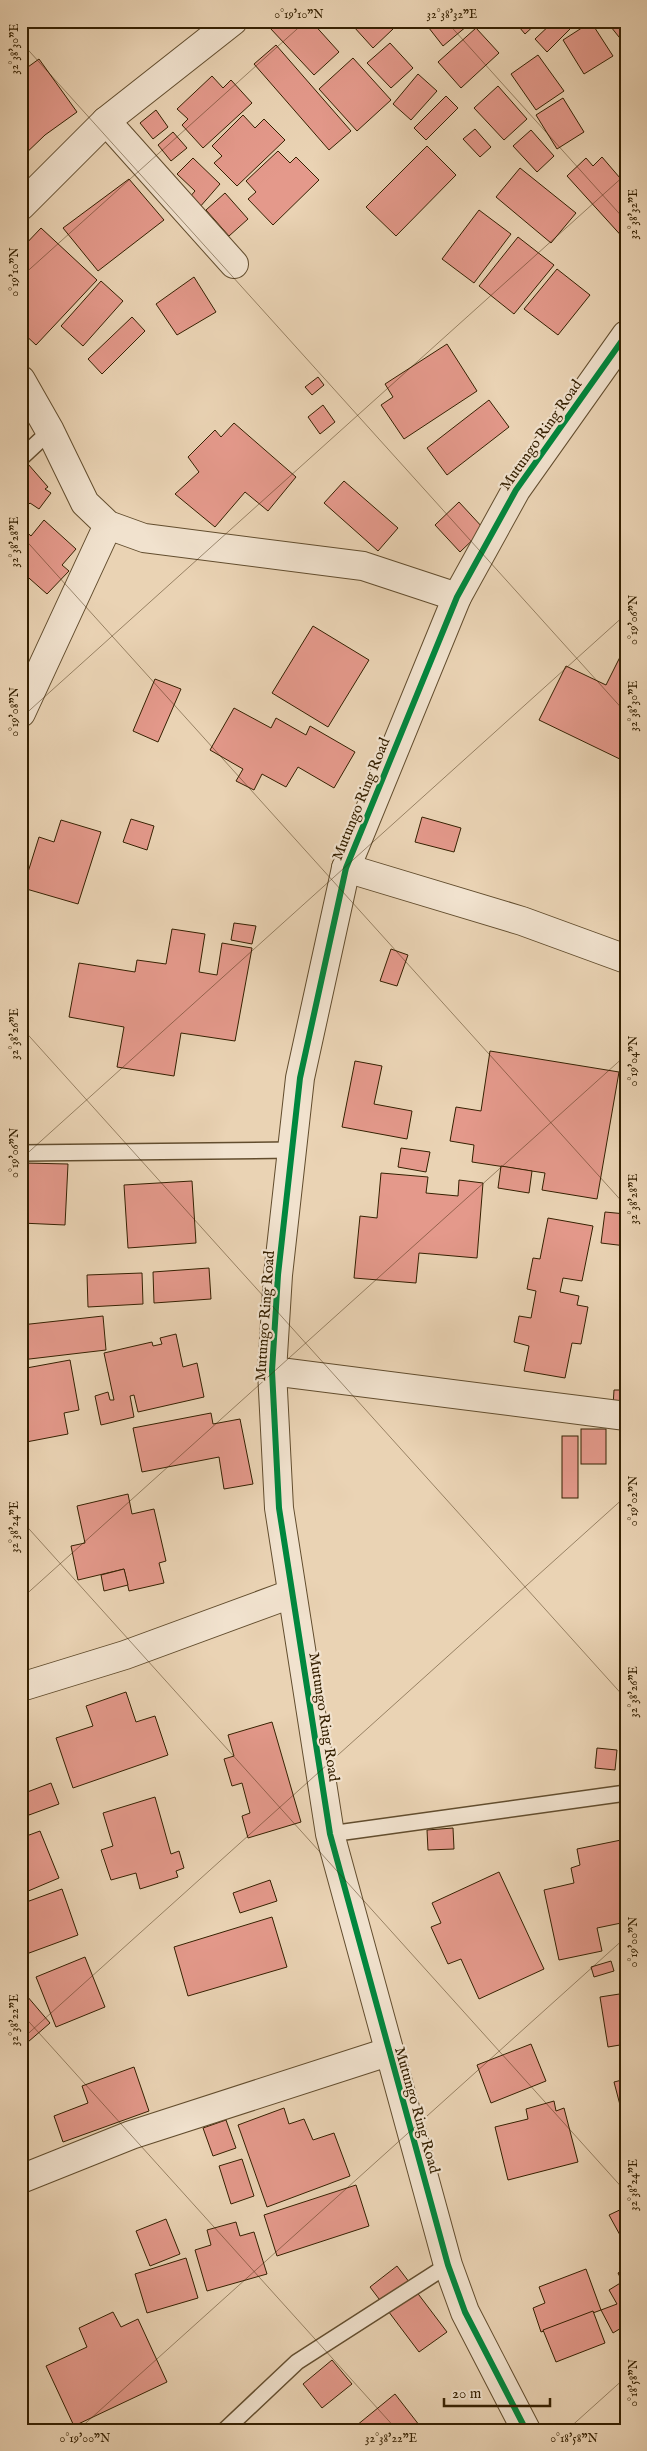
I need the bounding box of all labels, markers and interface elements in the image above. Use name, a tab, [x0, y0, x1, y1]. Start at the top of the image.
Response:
text: 0°19'10"N	[274, 7, 324, 22]
text: 32°38'32"E	[427, 7, 477, 22]
text: 32°38'30"E	[7, 23, 22, 75]
text: 32°38'32"E	[626, 189, 641, 239]
text: 0°19'10"N	[7, 247, 22, 297]
street label: Mutungo Ring Road	[496, 375, 587, 494]
text: 32°38'28"E	[7, 516, 22, 568]
text: 0°19'06"N	[626, 594, 641, 645]
text: 32°38'30"E	[626, 680, 641, 732]
text: 0°19'08"N	[7, 687, 22, 737]
street label: Mutungo Ring Road	[328, 734, 395, 863]
text: 32°38'26"E	[7, 1008, 22, 1060]
text: 0°19'04"N	[626, 1035, 641, 1086]
text: 0°19'06"N	[7, 1127, 22, 1178]
text: 32°38'28"E	[626, 1173, 641, 1225]
street label: Mutungo Ring Road	[251, 1249, 279, 1382]
text: 0°19'02"N	[626, 1475, 641, 1526]
text: 32°38'24"E	[7, 1501, 22, 1553]
street label: Mutungo Ring Road	[304, 1651, 344, 1784]
text: 32°38'26"E	[626, 1666, 641, 1718]
text: 0°19'00"N	[626, 1916, 641, 1967]
text: 32°38'22"E	[7, 1994, 22, 2046]
street label: Mutungo Ring Road	[390, 2045, 444, 2176]
text: 32°38'24"E	[626, 2159, 641, 2211]
text: 0°18'58"N	[626, 2359, 641, 2407]
scale bar	[444, 2376, 551, 2408]
text: 20 m	[452, 2384, 482, 2403]
text: 0°19'00"N	[60, 2431, 111, 2446]
text: 32°38'22"E	[365, 2431, 417, 2446]
text: 0°18'58"N	[550, 2431, 598, 2446]

